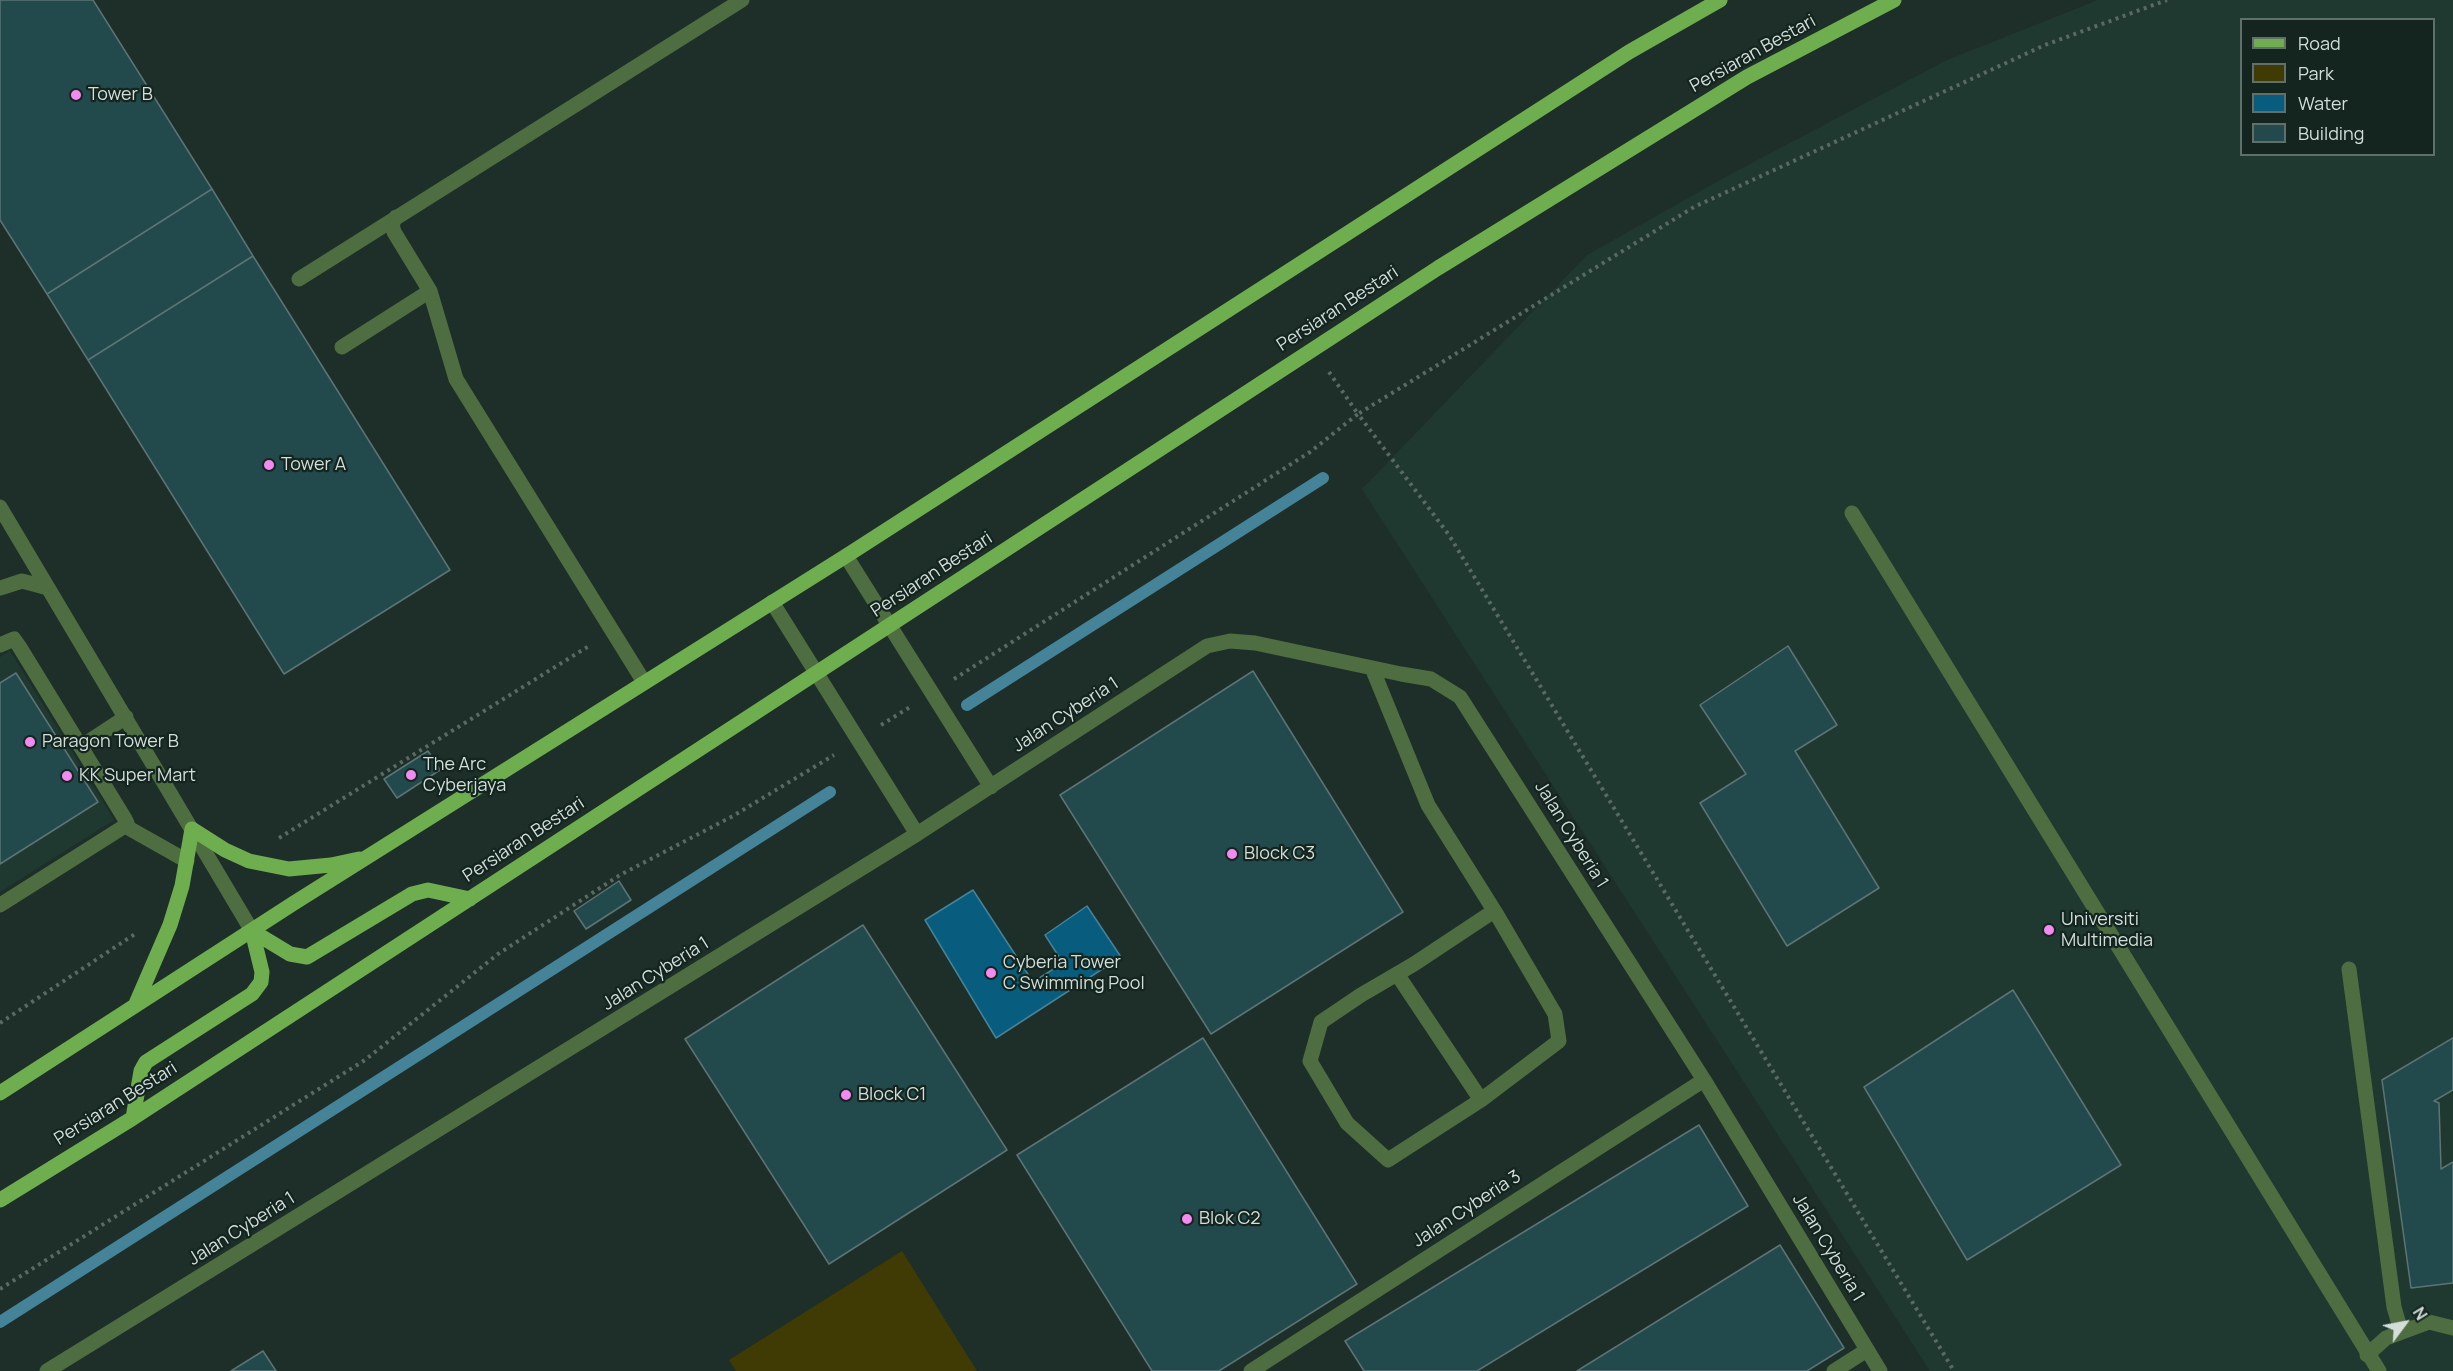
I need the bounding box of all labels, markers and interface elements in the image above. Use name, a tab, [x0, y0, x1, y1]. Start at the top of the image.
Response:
street label: Persiaran Bestari	[1686, 11, 1820, 97]
legend	[2240, 18, 2435, 156]
text: Road	[2298, 31, 2341, 55]
text: Park	[2298, 61, 2334, 85]
place label: Tower B	[88, 84, 153, 106]
marker: Tower B	[69, 88, 83, 102]
text: Water	[2298, 91, 2348, 115]
text: Building	[2298, 121, 2364, 145]
street label: Persiaran Bestari	[1273, 262, 1403, 356]
place label: Tower A	[281, 454, 346, 476]
marker: Tower A	[262, 458, 276, 472]
street label: Persiaran Bestari	[867, 528, 997, 622]
street label: Jalan Cyberia 1	[1009, 673, 1123, 757]
place label: Paragon Tower B	[42, 731, 179, 753]
marker: Paragon Tower B	[23, 735, 37, 749]
place label: The Arc Cyberjaya	[423, 754, 506, 796]
place label: KK Super Mart	[79, 765, 196, 787]
marker: The Arc Cyberjaya	[404, 768, 418, 782]
marker: KK Super Mart	[60, 769, 74, 783]
street label: Jalan Cyberia 1	[1530, 778, 1612, 892]
street label: Persiaran Bestari	[459, 793, 589, 887]
place label: Block C3	[1244, 843, 1315, 865]
marker: Block C3	[1225, 847, 1239, 861]
place label: Universiti Multimedia	[2061, 909, 2153, 952]
marker: Universiti Multimedia	[2042, 923, 2056, 937]
street label: Jalan Cyberia 1	[599, 933, 713, 1015]
place label: Cyberia Tower C Swimming Pool	[1003, 952, 1145, 994]
marker: Cyberia Tower C Swimming Pool	[984, 966, 998, 980]
street label: Persiaran Bestari	[51, 1058, 181, 1150]
place label: Block C1	[858, 1084, 926, 1106]
marker: Block C1	[839, 1088, 853, 1102]
street label: Jalan Cyberia 3	[1409, 1166, 1525, 1252]
street label: Jalan Cyberia 1	[185, 1188, 299, 1270]
street label: Jalan Cyberia 1	[1787, 1190, 1869, 1306]
place label: Blok C2	[1199, 1208, 1261, 1230]
marker: Blok C2	[1180, 1212, 1194, 1226]
north arrow	[2375, 1293, 2435, 1353]
text: N	[2408, 1303, 2433, 1324]

